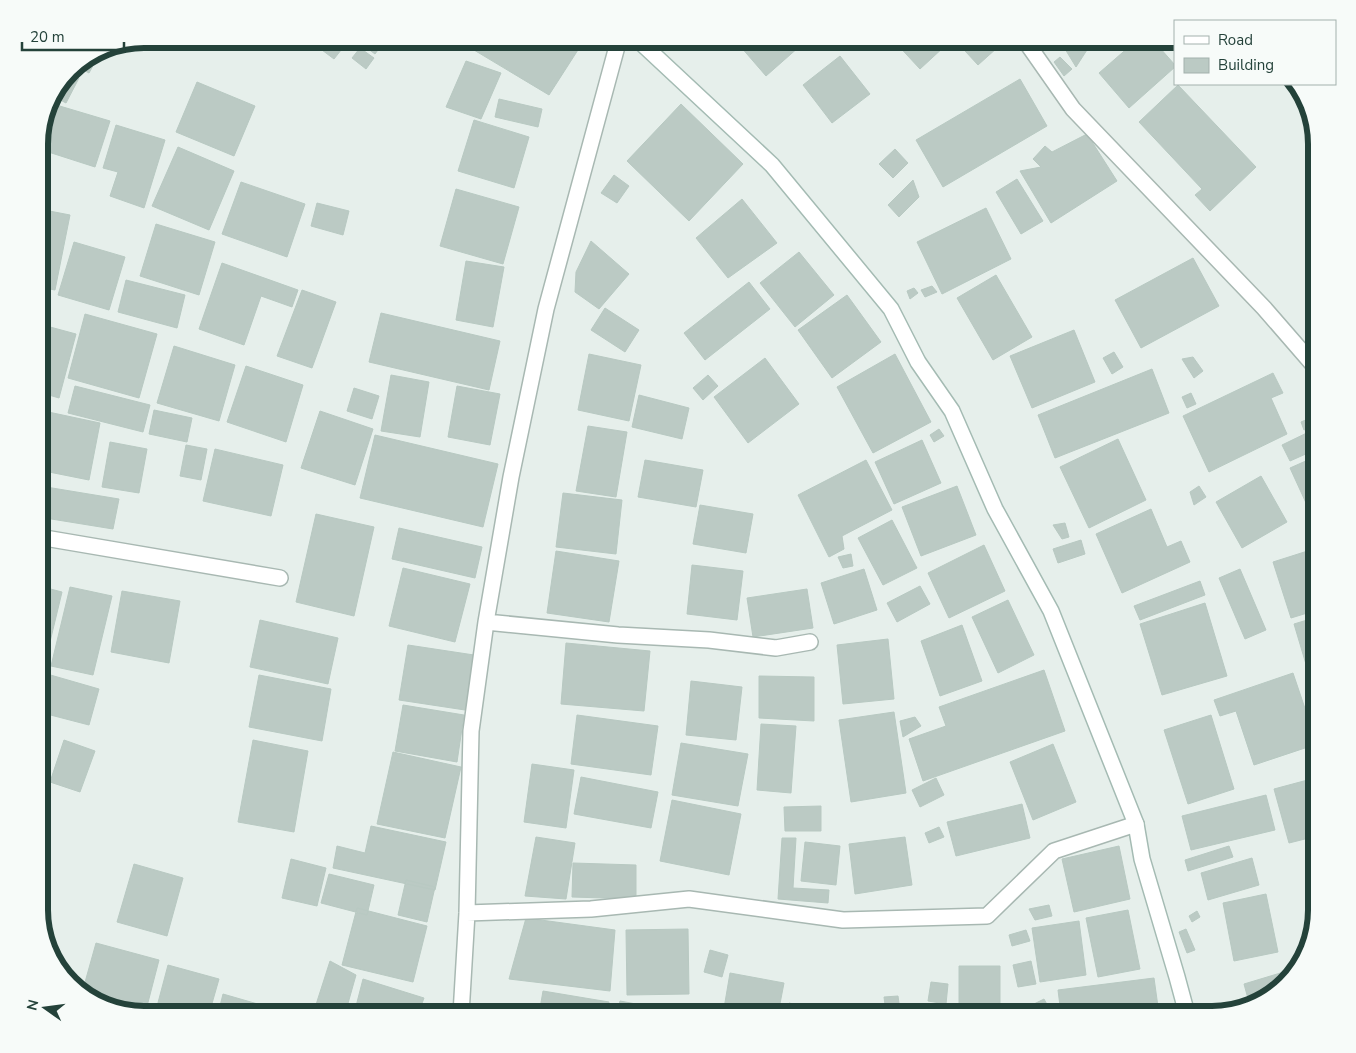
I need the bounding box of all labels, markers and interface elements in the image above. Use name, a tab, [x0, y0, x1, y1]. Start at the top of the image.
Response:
scale bar	[22, 20, 125, 52]
legend	[1174, 20, 1336, 85]
text: 20 m	[30, 27, 65, 47]
text: Road	[1218, 30, 1253, 50]
text: Building	[1218, 55, 1274, 75]
north arrow	[20, 983, 70, 1033]
text: N	[22, 998, 43, 1012]

